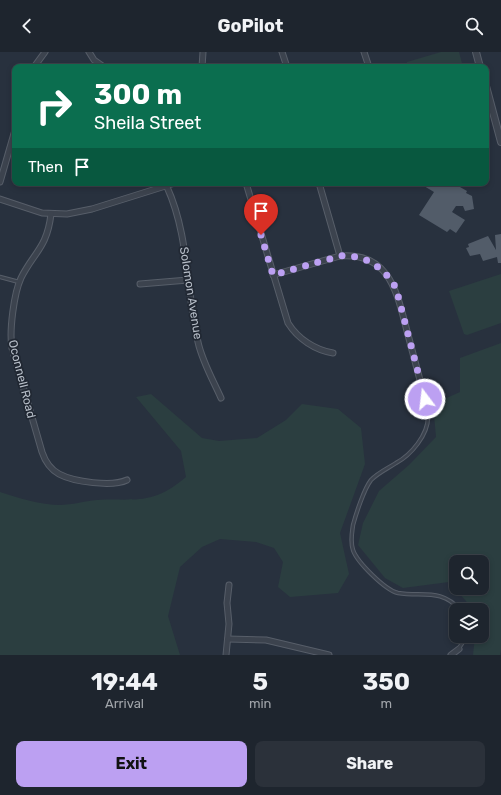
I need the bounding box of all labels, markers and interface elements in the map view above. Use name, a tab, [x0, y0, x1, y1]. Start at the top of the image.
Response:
icon: back	[16, 15, 38, 37]
text: GoPilot	[218, 15, 283, 37]
icon: search	[463, 15, 485, 37]
text: 300 m	[94, 78, 182, 111]
icon: right	[28, 80, 80, 132]
text: Sheila Street	[94, 112, 201, 134]
icon: arrive	[71, 156, 93, 178]
text: Then	[28, 158, 63, 176]
pin	[244, 194, 278, 235]
icon: arrive	[250, 200, 272, 222]
street label: Solomon Avenue	[177, 246, 205, 341]
street label: Oconnell Road	[6, 338, 38, 420]
position arrow	[404, 378, 446, 420]
map controls	[449, 555, 489, 643]
button: search	[449, 555, 489, 595]
button: layers	[449, 603, 489, 643]
text: 19:44	[91, 668, 158, 696]
text: 5	[252, 668, 268, 696]
text: 350	[362, 668, 410, 696]
text: Arrival	[105, 696, 144, 711]
text: min	[249, 696, 272, 711]
text: m	[380, 696, 392, 711]
button: Exit	[16, 741, 247, 787]
button: Share	[255, 741, 485, 787]

